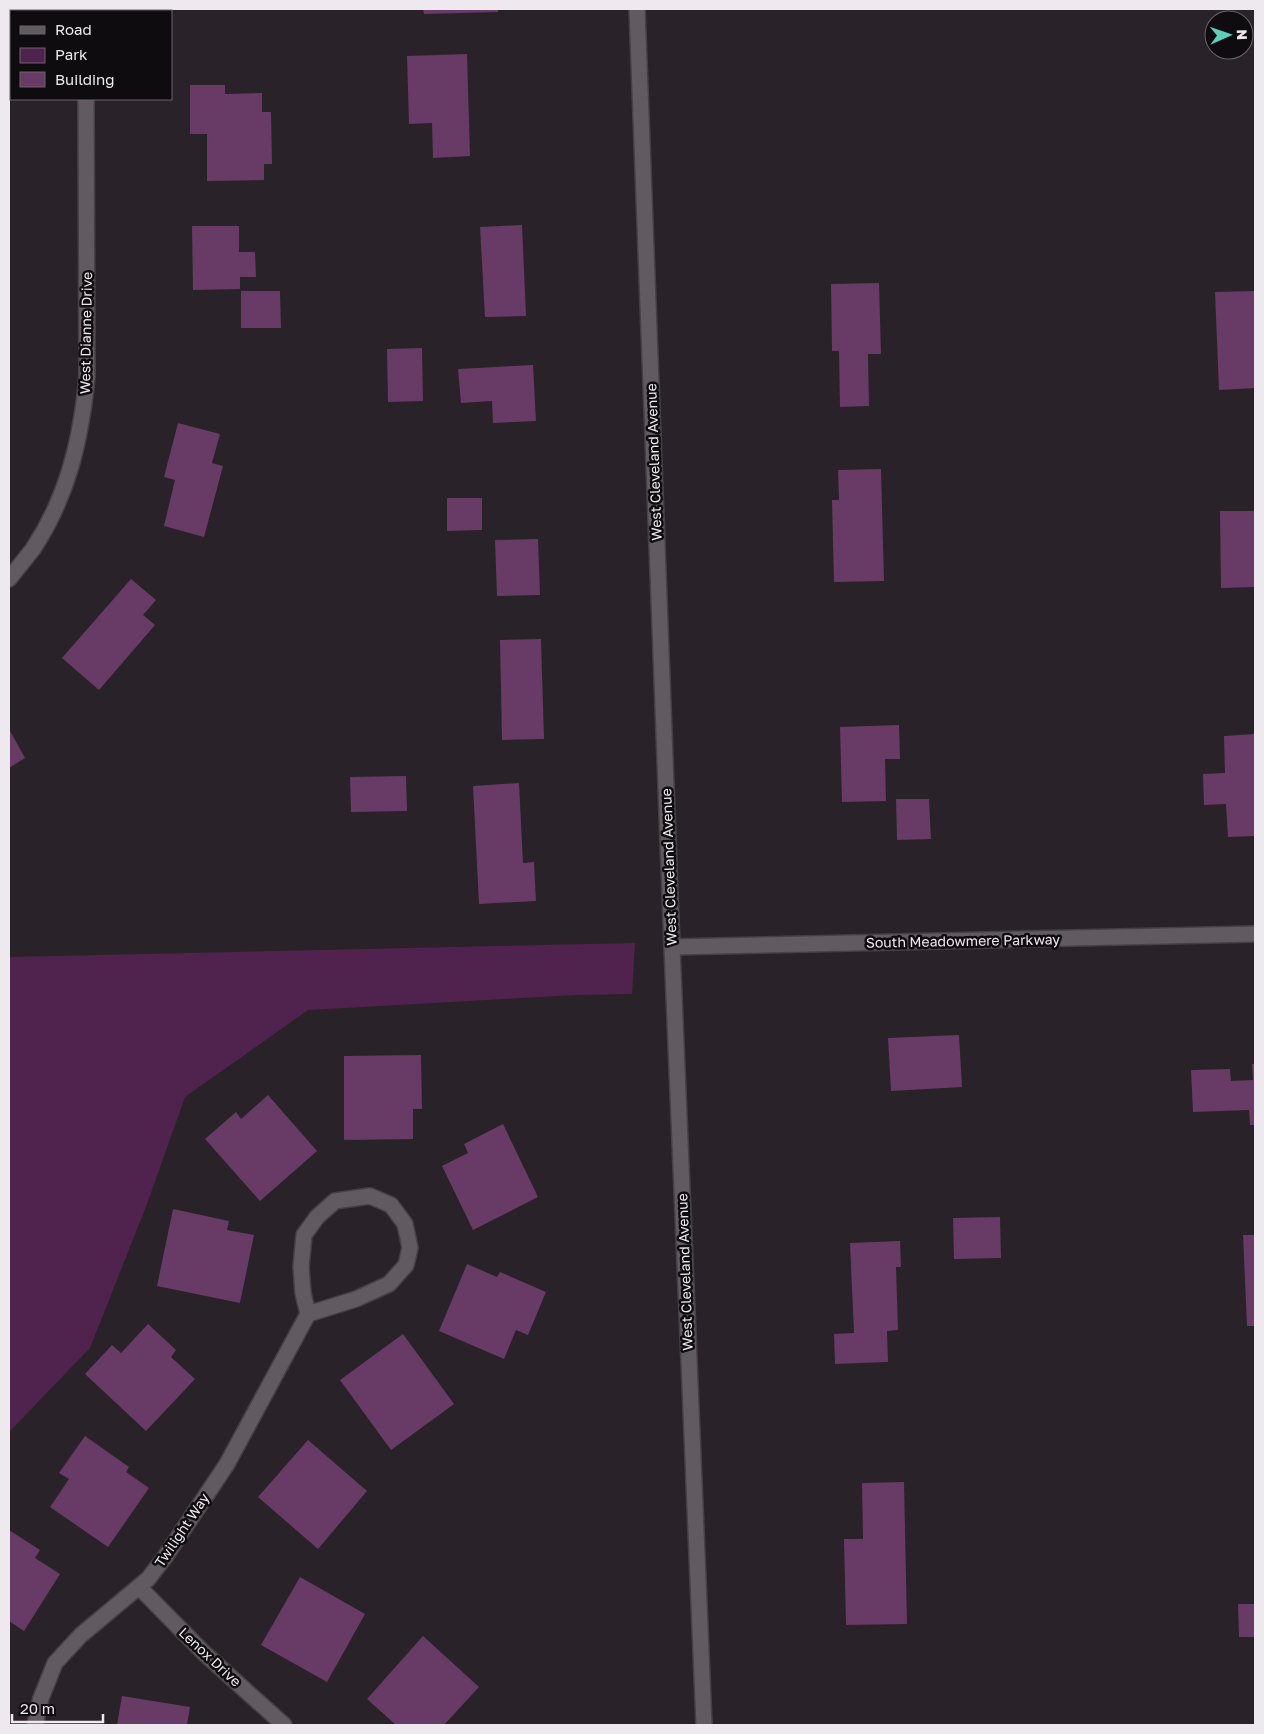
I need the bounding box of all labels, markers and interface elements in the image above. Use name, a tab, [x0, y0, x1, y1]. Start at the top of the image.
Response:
legend	[10, 10, 172, 100]
north arrow	[1204, 10, 1254, 60]
text: Road	[55, 20, 92, 38]
text: N	[1234, 29, 1251, 40]
text: Park	[55, 45, 88, 63]
text: Building	[55, 70, 115, 88]
street label: West Dianne Drive	[76, 272, 95, 394]
street label: West Cleveland Avenue	[642, 383, 665, 541]
street label: West Cleveland Avenue	[657, 788, 680, 946]
street label: South Meadowmere Parkway	[866, 930, 1060, 951]
street label: West Cleveland Avenue	[673, 1193, 696, 1351]
street label: Twilight Way	[151, 1489, 213, 1570]
street label: Lenox Drive	[176, 1624, 245, 1690]
scale bar	[12, 1692, 104, 1724]
text: 20 m	[20, 1699, 55, 1717]

